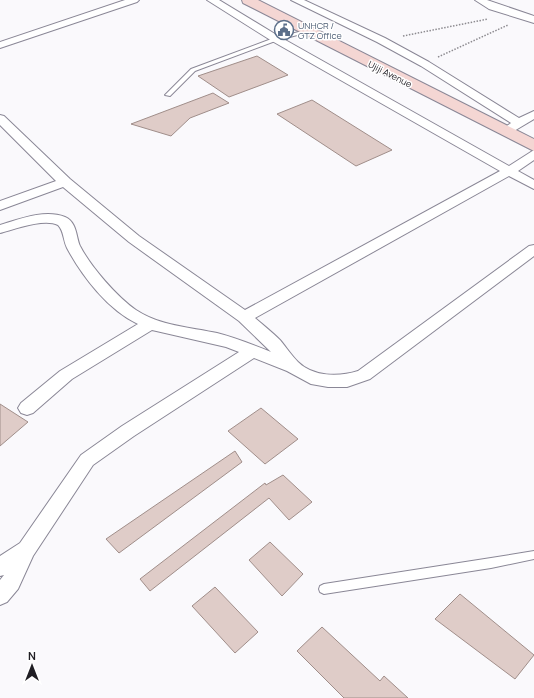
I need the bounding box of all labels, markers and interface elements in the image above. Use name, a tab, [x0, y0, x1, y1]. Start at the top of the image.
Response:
public building icon: UNHCR / GTZ Office	[273, 19, 295, 41]
place label: UNHCR / GTZ Office	[298, 19, 342, 42]
street label: Ujiji Avenue	[366, 57, 414, 91]
north arrow	[12, 646, 52, 686]
text: N	[28, 648, 36, 663]

